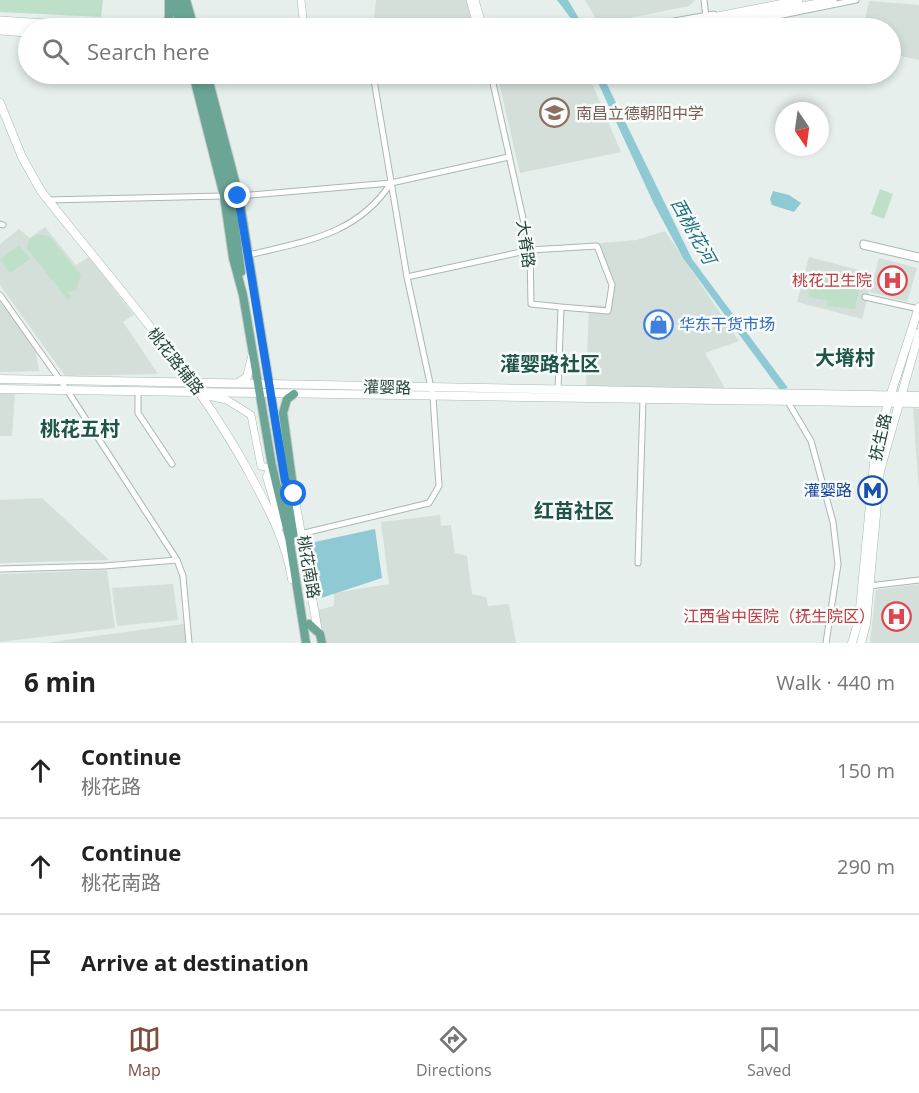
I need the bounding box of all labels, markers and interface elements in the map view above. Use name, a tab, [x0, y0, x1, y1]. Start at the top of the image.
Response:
search box	[18, 18, 901, 84]
icon: search	[39, 35, 72, 68]
text: Search here	[87, 36, 210, 66]
school or university icon: 南昌立德朝阳中学	[539, 97, 571, 129]
place label: 南昌立德朝阳中学	[576, 102, 704, 124]
north arrow	[775, 102, 829, 156]
route end	[224, 182, 250, 208]
water label: 西桃花河	[666, 193, 723, 270]
street label: 大脊路	[512, 219, 540, 269]
hospital icon: 桃花卫生院	[877, 264, 909, 296]
place label: 桃花卫生院	[792, 269, 872, 291]
shop icon: 华东干货市场	[642, 308, 674, 340]
place label: 华东干货市场	[679, 313, 775, 335]
street label: 桃花路辅路	[143, 323, 209, 399]
district label: 大塉村	[815, 344, 875, 371]
district label: 灌婴路社区	[500, 350, 600, 377]
street label: 灌婴路	[363, 376, 411, 398]
street label: 抚生路	[864, 411, 896, 463]
district label: 桃花五村	[40, 415, 120, 442]
metro station icon: 灌婴路	[857, 474, 889, 506]
place label: 灌婴路	[804, 479, 852, 501]
route start	[280, 480, 306, 506]
district label: 红苗社区	[534, 497, 614, 524]
street label: 桃花南路	[293, 534, 325, 600]
hospital icon: 江西省中医院（抚生院区）	[880, 600, 912, 632]
place label: 江西省中医院（抚生院区）	[683, 605, 875, 627]
text: 6 min	[24, 664, 96, 700]
text: Walk · 440 m	[776, 669, 895, 696]
text: Continue	[81, 741, 181, 771]
icon: ahead	[24, 754, 57, 787]
text: 150 m	[837, 757, 895, 784]
text: 桃花路	[81, 773, 141, 800]
text: Continue	[81, 837, 181, 867]
icon: ahead	[24, 850, 57, 883]
text: 290 m	[837, 853, 895, 880]
text: 桃花南路	[81, 869, 161, 896]
icon: arrive	[24, 946, 57, 979]
text: Arrive at destination	[81, 947, 309, 977]
tab: Map	[128, 1023, 161, 1081]
tab: Directions	[416, 1023, 492, 1081]
tab: Saved	[747, 1023, 791, 1081]

